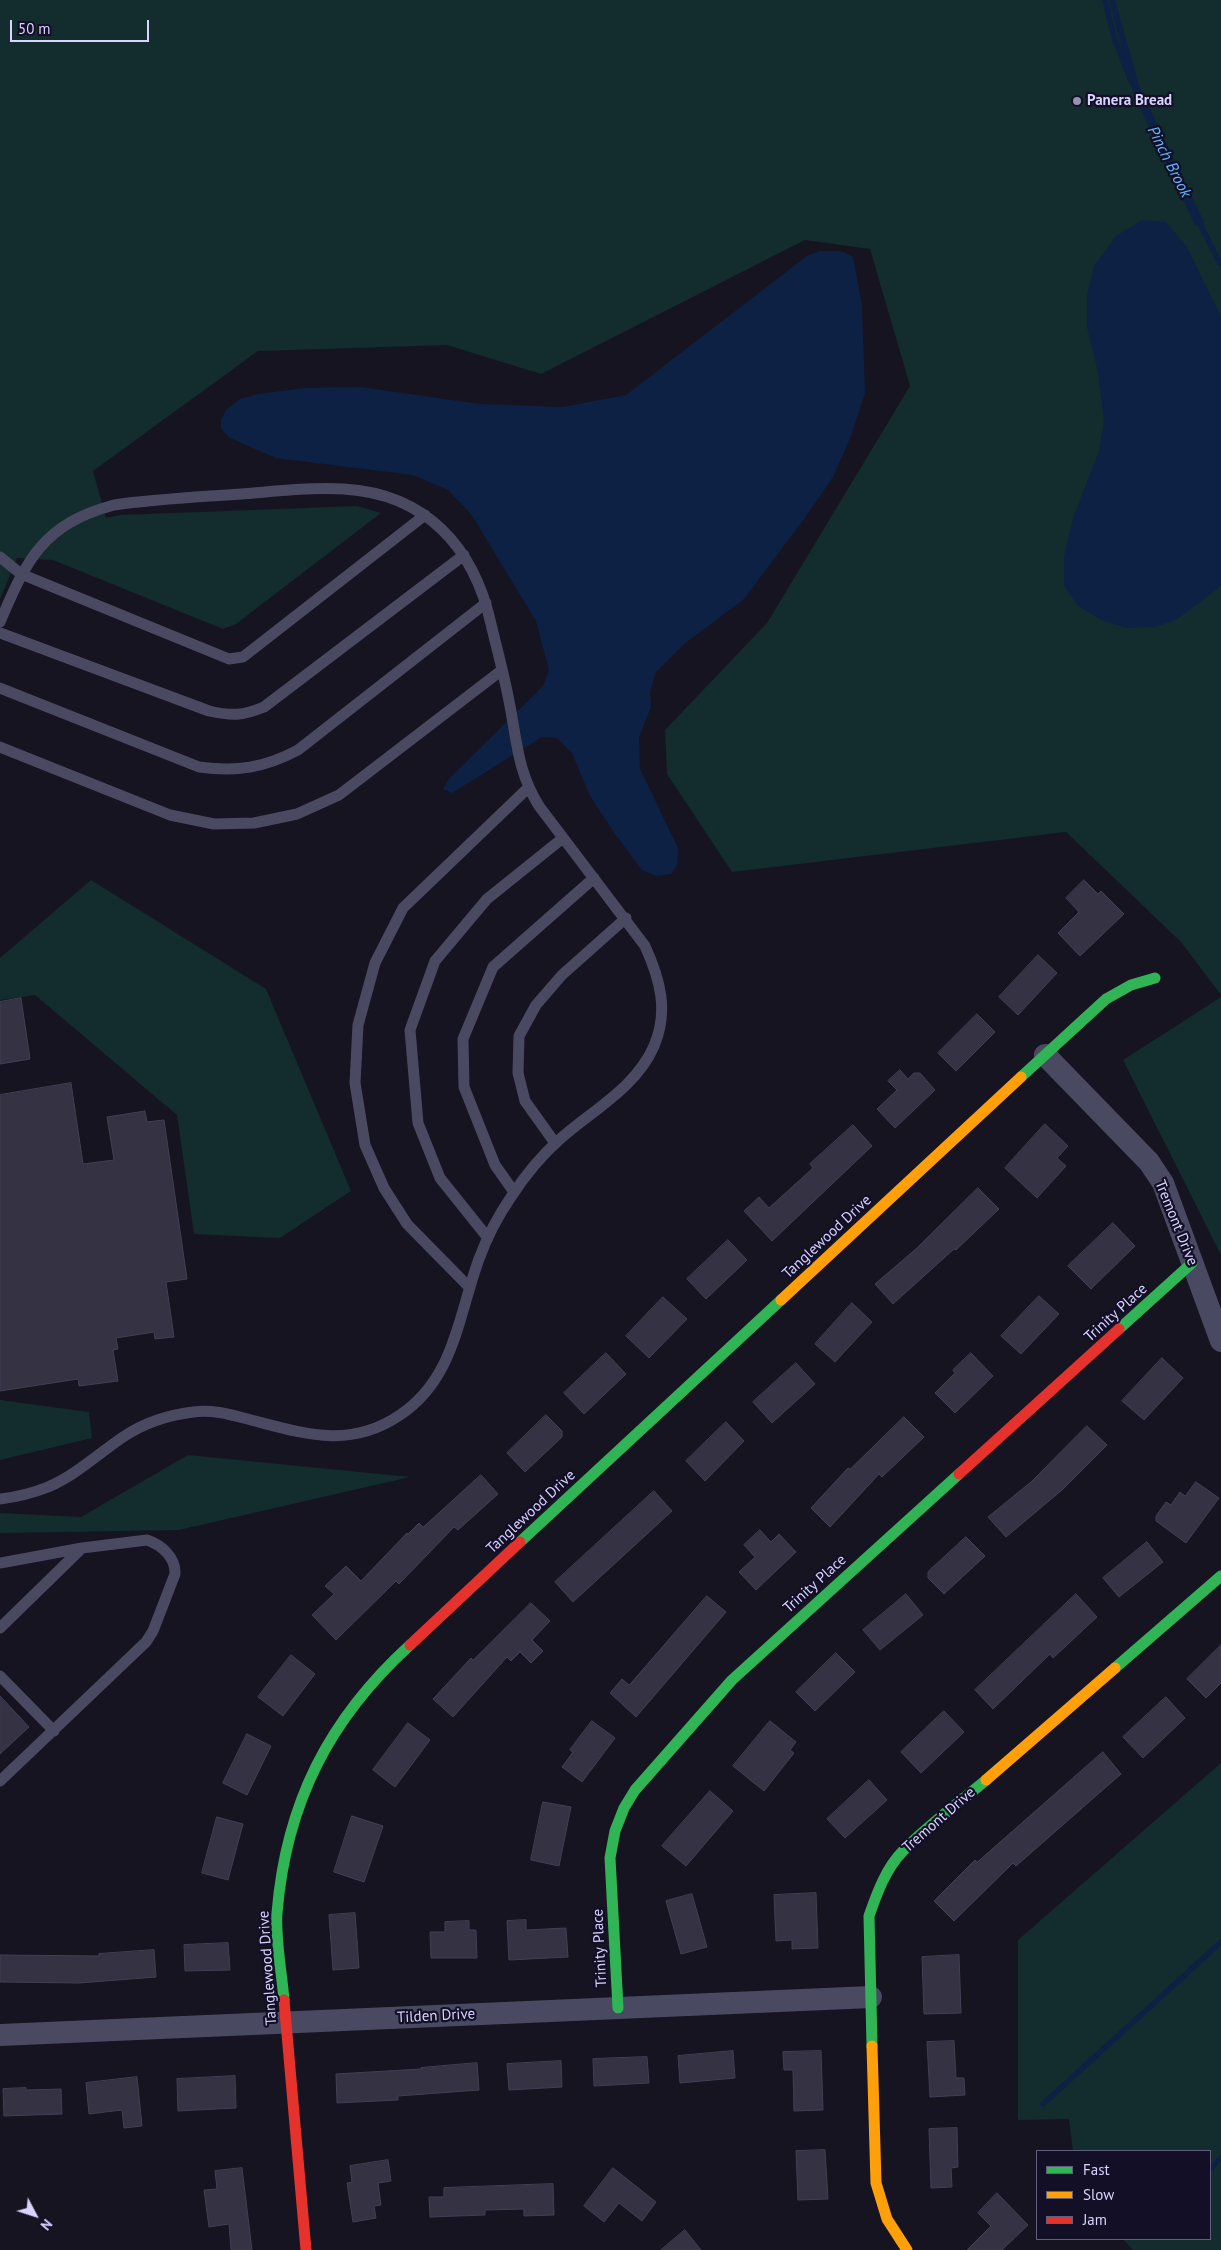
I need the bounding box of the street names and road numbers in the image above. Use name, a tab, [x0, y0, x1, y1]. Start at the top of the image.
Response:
street label: Tremont Drive	[1151, 1178, 1201, 1268]
street label: Tanglewood Drive	[779, 1191, 875, 1283]
street label: Trinity Place	[1081, 1280, 1151, 1346]
street label: Tanglewood Drive	[483, 1466, 579, 1558]
street label: Trinity Place	[780, 1551, 850, 1617]
street label: Tremont Drive	[899, 1783, 979, 1857]
street label: Trinity Place	[589, 1908, 611, 1988]
street label: Tanglewood Drive	[255, 1910, 281, 2026]
street label: Tilden Drive	[396, 2005, 476, 2027]

